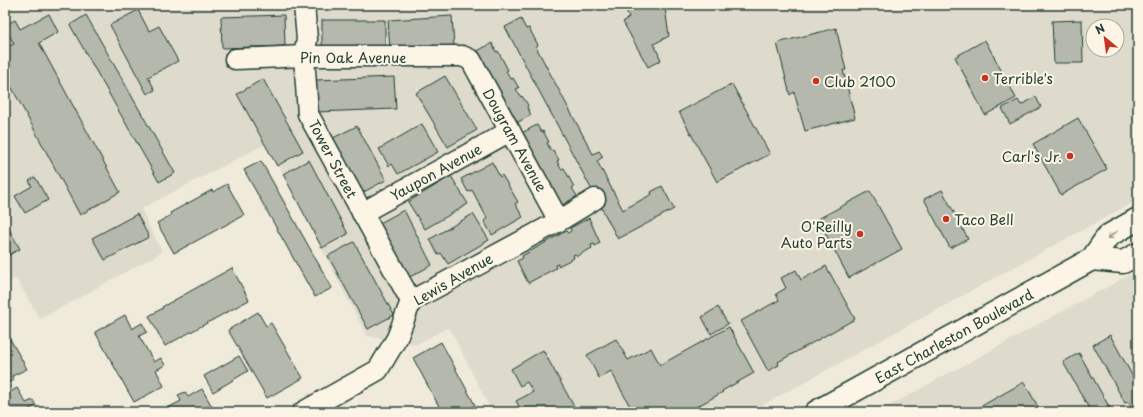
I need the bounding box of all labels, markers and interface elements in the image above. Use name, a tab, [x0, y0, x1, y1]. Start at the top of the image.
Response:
north arrow	[1085, 18, 1125, 58]
text: N	[1092, 19, 1108, 38]
street label: Pin Oak Avenue	[300, 47, 406, 68]
place label: Terrible's	[993, 68, 1053, 89]
place label: Club 2100	[824, 71, 896, 92]
marker: Terrible's	[980, 73, 990, 83]
marker: Club 2100	[811, 76, 821, 86]
street label: Dougram Avenue	[478, 85, 552, 196]
street label: Tower Street	[303, 116, 363, 202]
street label: Yaupon Avenue	[387, 138, 486, 206]
place label: Carl's Jr.	[1002, 146, 1062, 167]
marker: Carl's Jr.	[1065, 151, 1075, 161]
place label: Taco Bell	[954, 209, 1014, 230]
marker: Taco Bell	[941, 214, 951, 224]
place label: O'Reilly Auto Parts	[781, 216, 852, 253]
marker: O'Reilly Auto Parts	[855, 229, 865, 239]
one-way arrow	[1106, 231, 1117, 239]
street label: Lewis Avenue	[409, 248, 497, 310]
street label: East Charleston Boulevard	[871, 283, 1037, 388]

